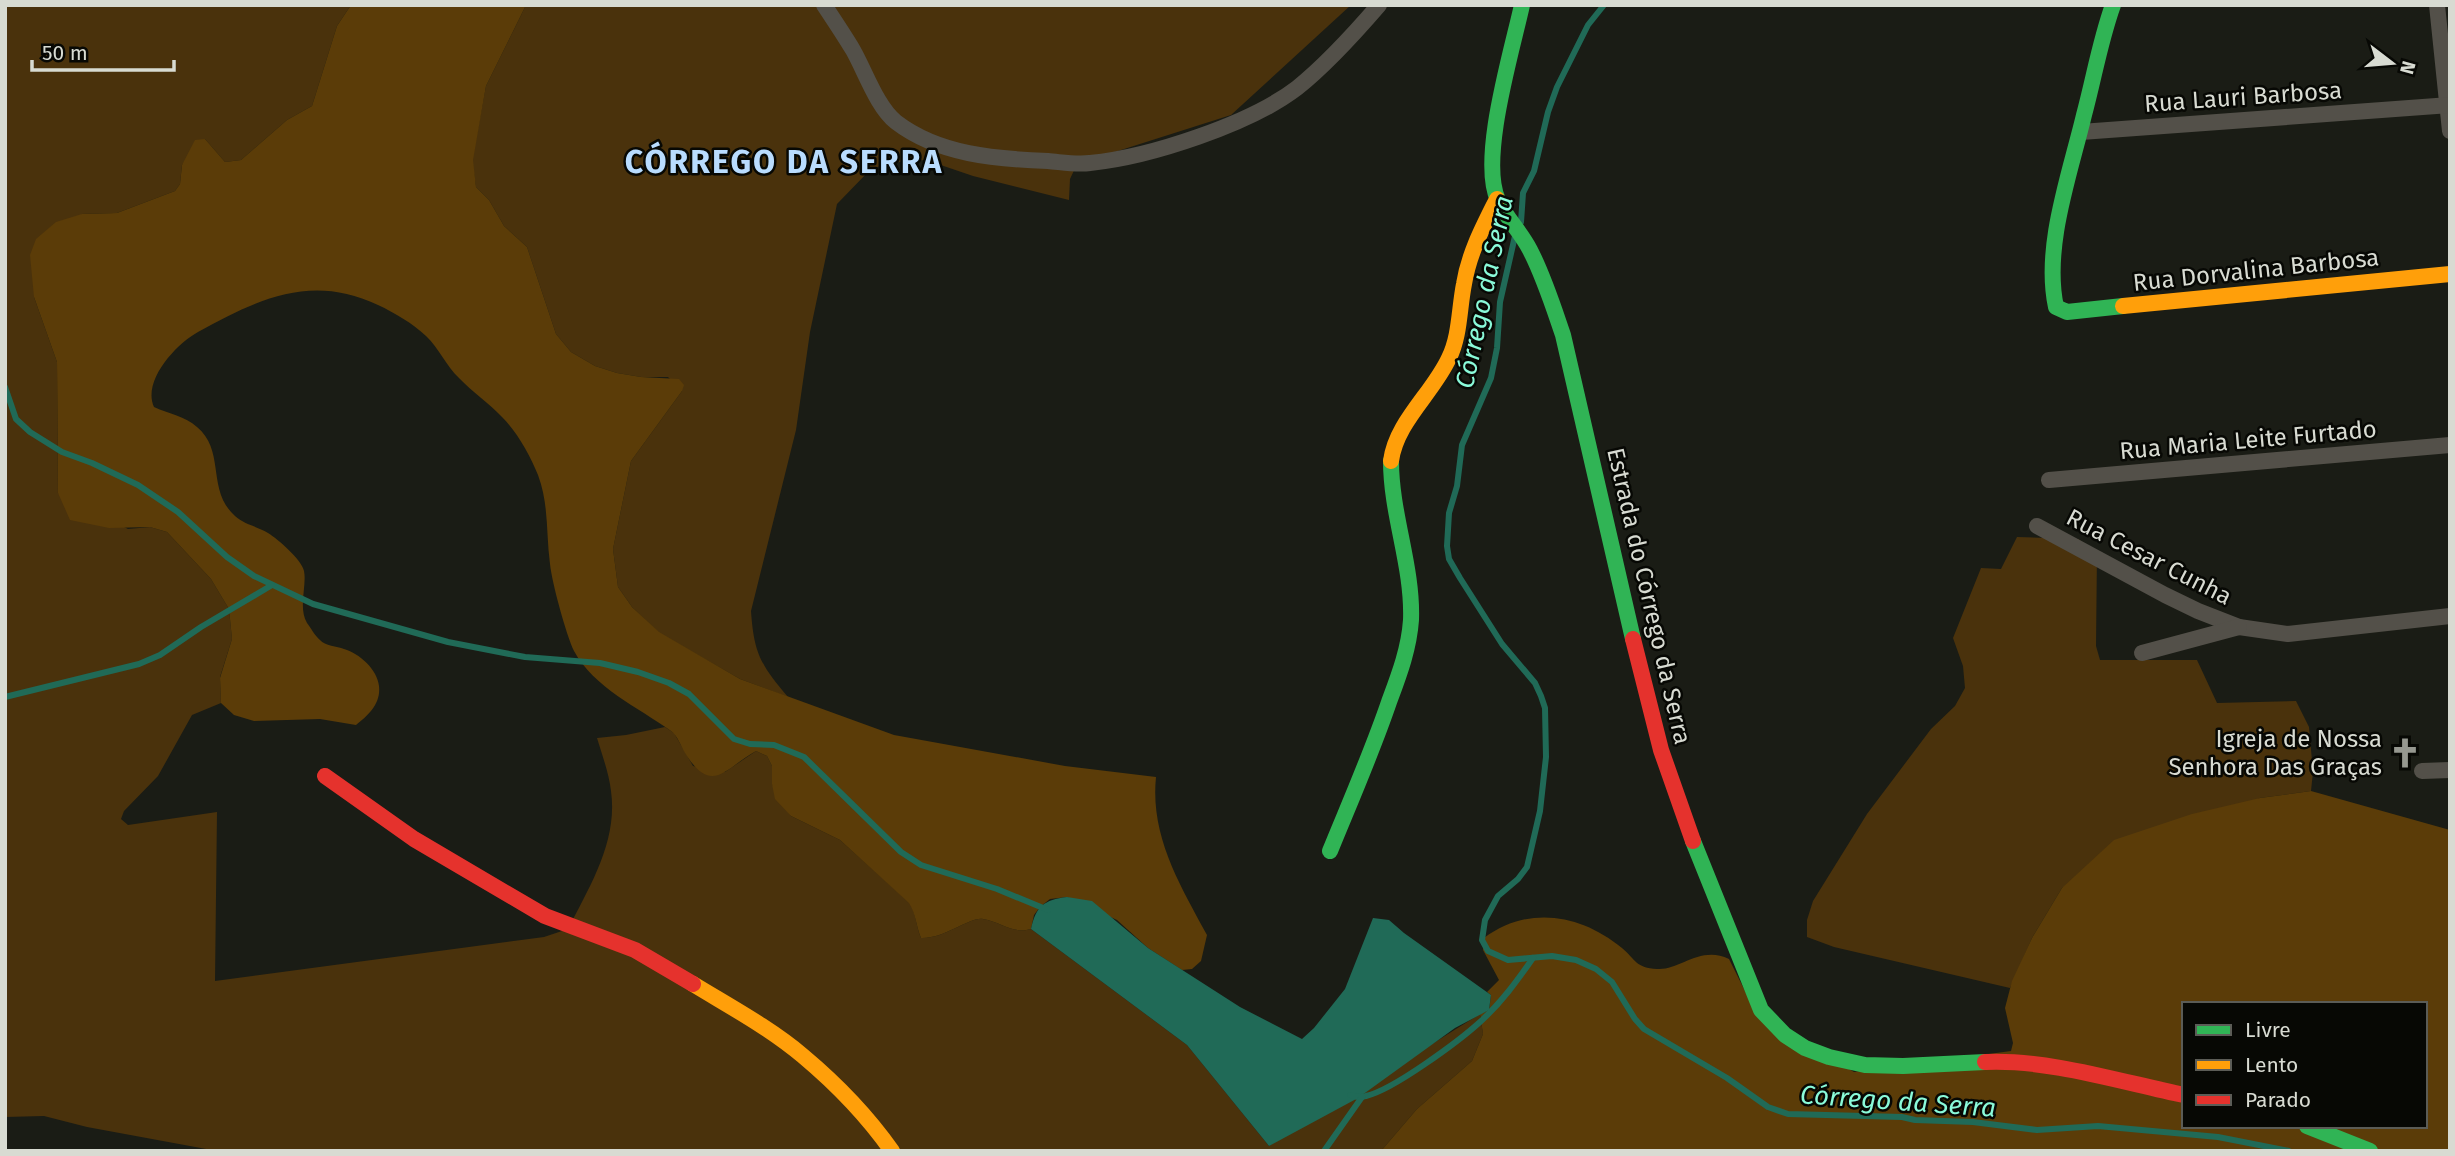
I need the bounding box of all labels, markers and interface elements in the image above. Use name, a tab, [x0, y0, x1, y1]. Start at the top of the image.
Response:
scale bar	[32, 28, 173, 72]
north arrow	[2357, 28, 2427, 98]
text: 50 m	[42, 40, 88, 66]
text: N	[2395, 58, 2421, 77]
street label: Rua Lauri Barbosa	[2143, 76, 2343, 118]
district label: CÓRREGO DA SERRA	[625, 141, 943, 181]
water label: Córrego da Serra	[1449, 193, 1520, 391]
street label: Rua Dorvalina Barbosa	[2132, 243, 2380, 297]
street label: Rua Maria Leite Furtado	[2118, 415, 2378, 465]
street label: Estrada do Córrego da Serra	[1601, 445, 1697, 747]
street label: Rua Cesar Cunha	[2062, 503, 2236, 611]
place label: Igreja de Nossa Senhora Das Graças	[2168, 725, 2382, 781]
church icon: Igreja de Nossa Senhora Das Graças	[2388, 736, 2422, 770]
legend	[2182, 1002, 2427, 1128]
text: Livre	[2245, 1017, 2291, 1043]
text: Lento	[2245, 1052, 2298, 1078]
water label: Córrego da Serra	[1799, 1079, 1997, 1124]
text: Parado	[2245, 1087, 2311, 1113]

